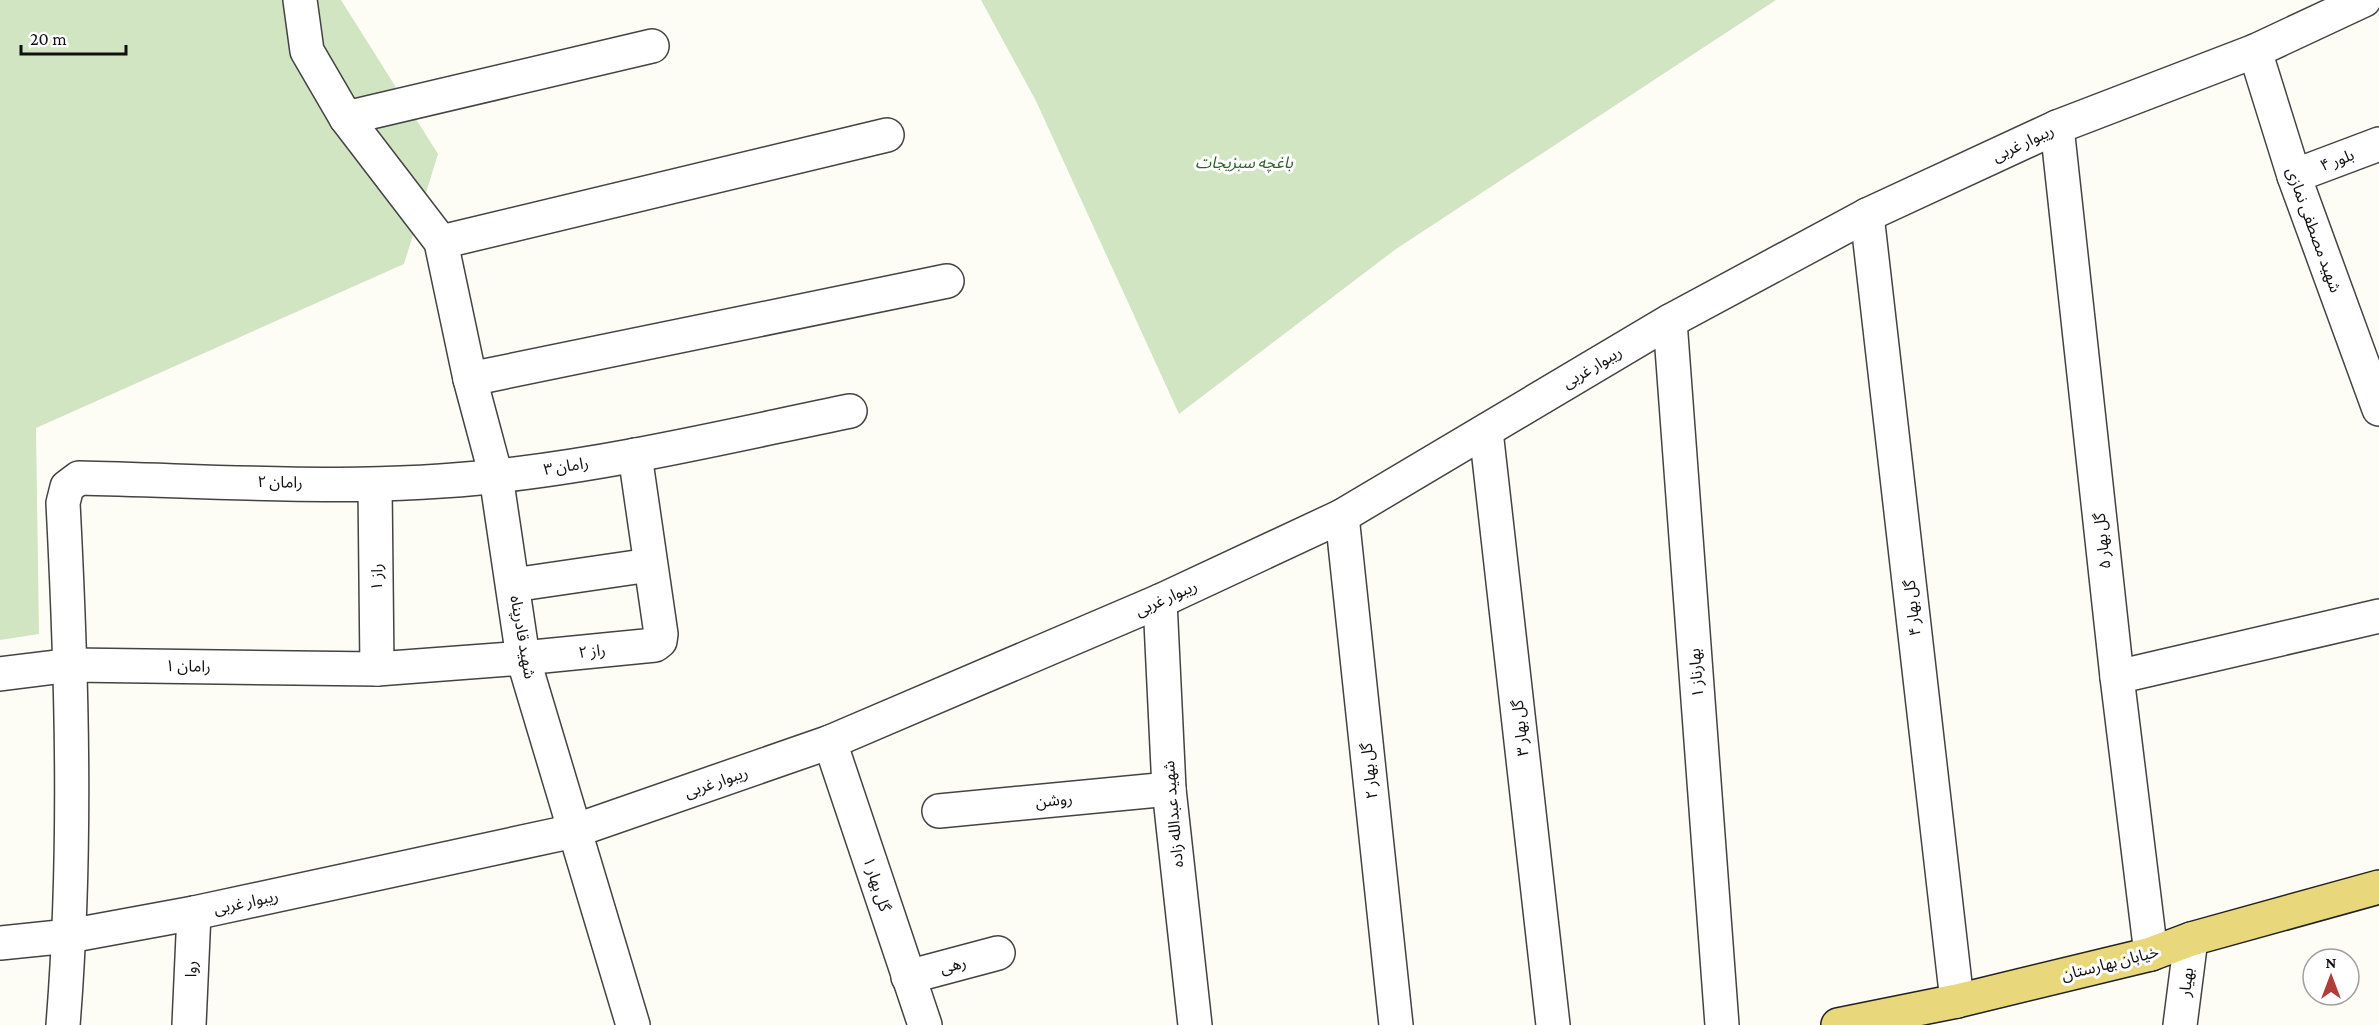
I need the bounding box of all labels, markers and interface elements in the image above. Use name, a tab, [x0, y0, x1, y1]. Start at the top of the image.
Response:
scale bar	[21, 18, 126, 56]
text: 20 m	[30, 29, 67, 49]
street label: ریبوار غربی	[1990, 121, 2057, 166]
street label: بلور ۴	[2318, 146, 2357, 175]
park label: باغچه سبزیجات	[1195, 154, 1293, 173]
street label: شهید مصطفی نمازی	[2282, 165, 2345, 295]
street label: ریبوار غربی	[1559, 343, 1625, 392]
street label: رامان ۳	[542, 454, 590, 479]
street label: رامان ۲	[257, 473, 303, 492]
street label: گل بهار ۵	[2091, 512, 2114, 570]
street label: راز ۱	[368, 563, 386, 591]
street label: ریبوار غربی	[1132, 577, 1200, 620]
street label: گل بهار ۴	[1901, 579, 1924, 637]
street label: شهید قادرپناه	[505, 594, 539, 680]
street label: راز ۲	[578, 641, 607, 662]
street label: بهارناز ۱	[1686, 648, 1707, 698]
street label: رامان ۱	[165, 657, 211, 676]
street label: گل بهار ۳	[1509, 699, 1532, 757]
street label: گل بهار ۲	[1358, 742, 1381, 800]
street label: شهید عبدالله زاده	[1160, 760, 1187, 868]
street label: ریبوار غربی	[682, 763, 750, 802]
street label: روشن	[1035, 790, 1074, 811]
street label: گل بهار ۱	[859, 855, 894, 914]
street label: ریبوار غربی	[212, 887, 280, 918]
street label: خیابان بهارستان	[2060, 943, 2161, 984]
north arrow	[2301, 947, 2361, 1007]
street label: رهی	[938, 953, 968, 978]
text: N	[2326, 954, 2337, 971]
street label: روا	[182, 960, 201, 978]
street label: بهیار	[2176, 967, 2197, 999]

